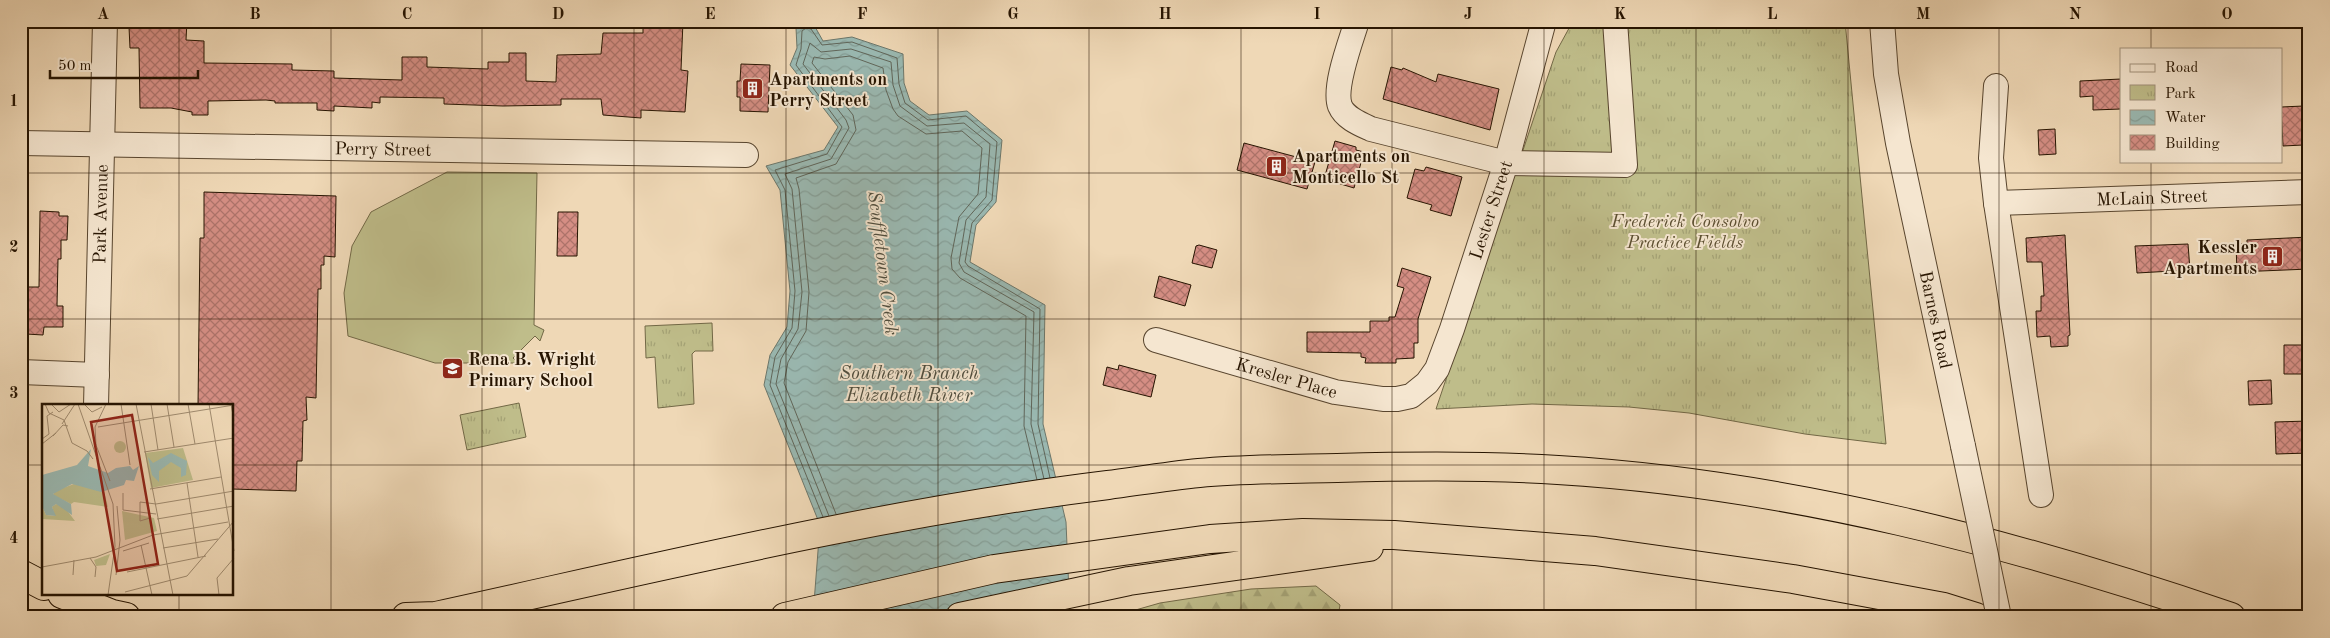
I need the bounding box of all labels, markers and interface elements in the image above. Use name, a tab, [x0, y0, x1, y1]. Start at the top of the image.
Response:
text: A	[97, 7, 109, 23]
text: B	[249, 7, 261, 23]
text: C	[402, 7, 412, 23]
text: D	[552, 7, 564, 23]
text: E	[704, 7, 716, 23]
text: F	[857, 7, 868, 23]
text: G	[1007, 7, 1019, 23]
text: H	[1158, 7, 1172, 23]
text: I	[1313, 7, 1321, 23]
text: J	[1464, 7, 1473, 23]
text: K	[1614, 7, 1626, 23]
text: L	[1767, 7, 1778, 23]
text: M	[1916, 7, 1930, 23]
text: N	[2069, 7, 2082, 23]
text: O	[2221, 7, 2233, 23]
scale bar	[50, 48, 198, 80]
legend	[2120, 48, 2282, 162]
text: 50 m	[58, 59, 92, 74]
text: Road	[2165, 61, 2199, 76]
place label: Apartments on Perry Street	[769, 71, 887, 110]
building icon: Apartments on Perry Street	[741, 77, 765, 101]
text: Park	[2165, 87, 2196, 102]
text: 1	[9, 94, 19, 110]
text: Water	[2165, 111, 2206, 126]
text: Building	[2165, 137, 2220, 152]
street label: Perry Street	[334, 140, 431, 160]
place label: Apartments on Monticello St	[1292, 148, 1410, 187]
building icon: Apartments on Monticello St	[1264, 154, 1288, 178]
street label: Lester Street	[1467, 158, 1516, 262]
street label: Park Avenue	[91, 164, 112, 264]
street label: McLain Street	[2096, 188, 2208, 209]
water label: Scuffletown Creek	[863, 190, 900, 337]
park label: Frederick Consolvo Practice Fields	[1610, 213, 1759, 252]
place label: Kessler Apartments	[2163, 239, 2257, 278]
text: 2	[9, 240, 19, 256]
building icon: Kessler Apartments	[2261, 245, 2285, 269]
street label: Barnes Road	[1916, 269, 1954, 371]
place label: Rena B. Wright Primary School	[468, 351, 596, 390]
street label: Kresler Place	[1233, 356, 1339, 402]
school or university icon: Rena B. Wright Primary School	[440, 357, 464, 381]
water label: Southern Branch Elizabeth River	[839, 365, 979, 406]
text: 3	[9, 386, 19, 402]
inset map	[42, 404, 234, 596]
text: 4	[9, 531, 19, 547]

